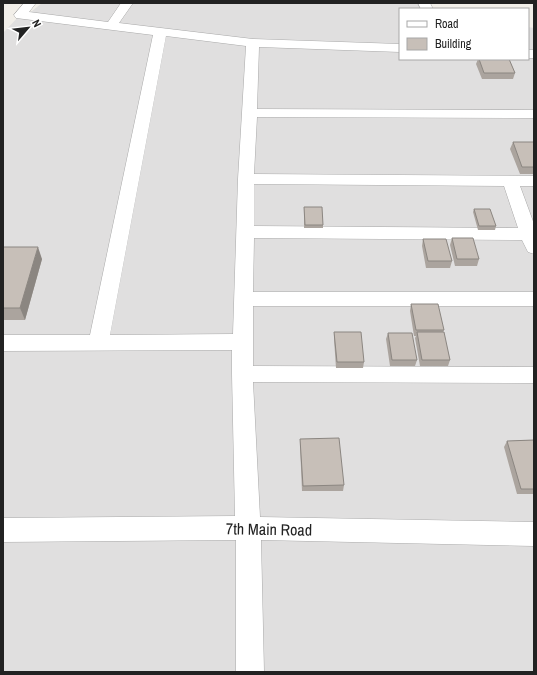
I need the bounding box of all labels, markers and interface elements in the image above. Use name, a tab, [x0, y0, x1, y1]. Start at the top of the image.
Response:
north arrow	[8, 8, 48, 48]
legend	[399, 8, 529, 60]
text: Road	[435, 16, 459, 32]
text: N	[29, 17, 45, 29]
text: Building	[435, 36, 472, 52]
street label: 7th Main Road	[226, 517, 312, 541]

